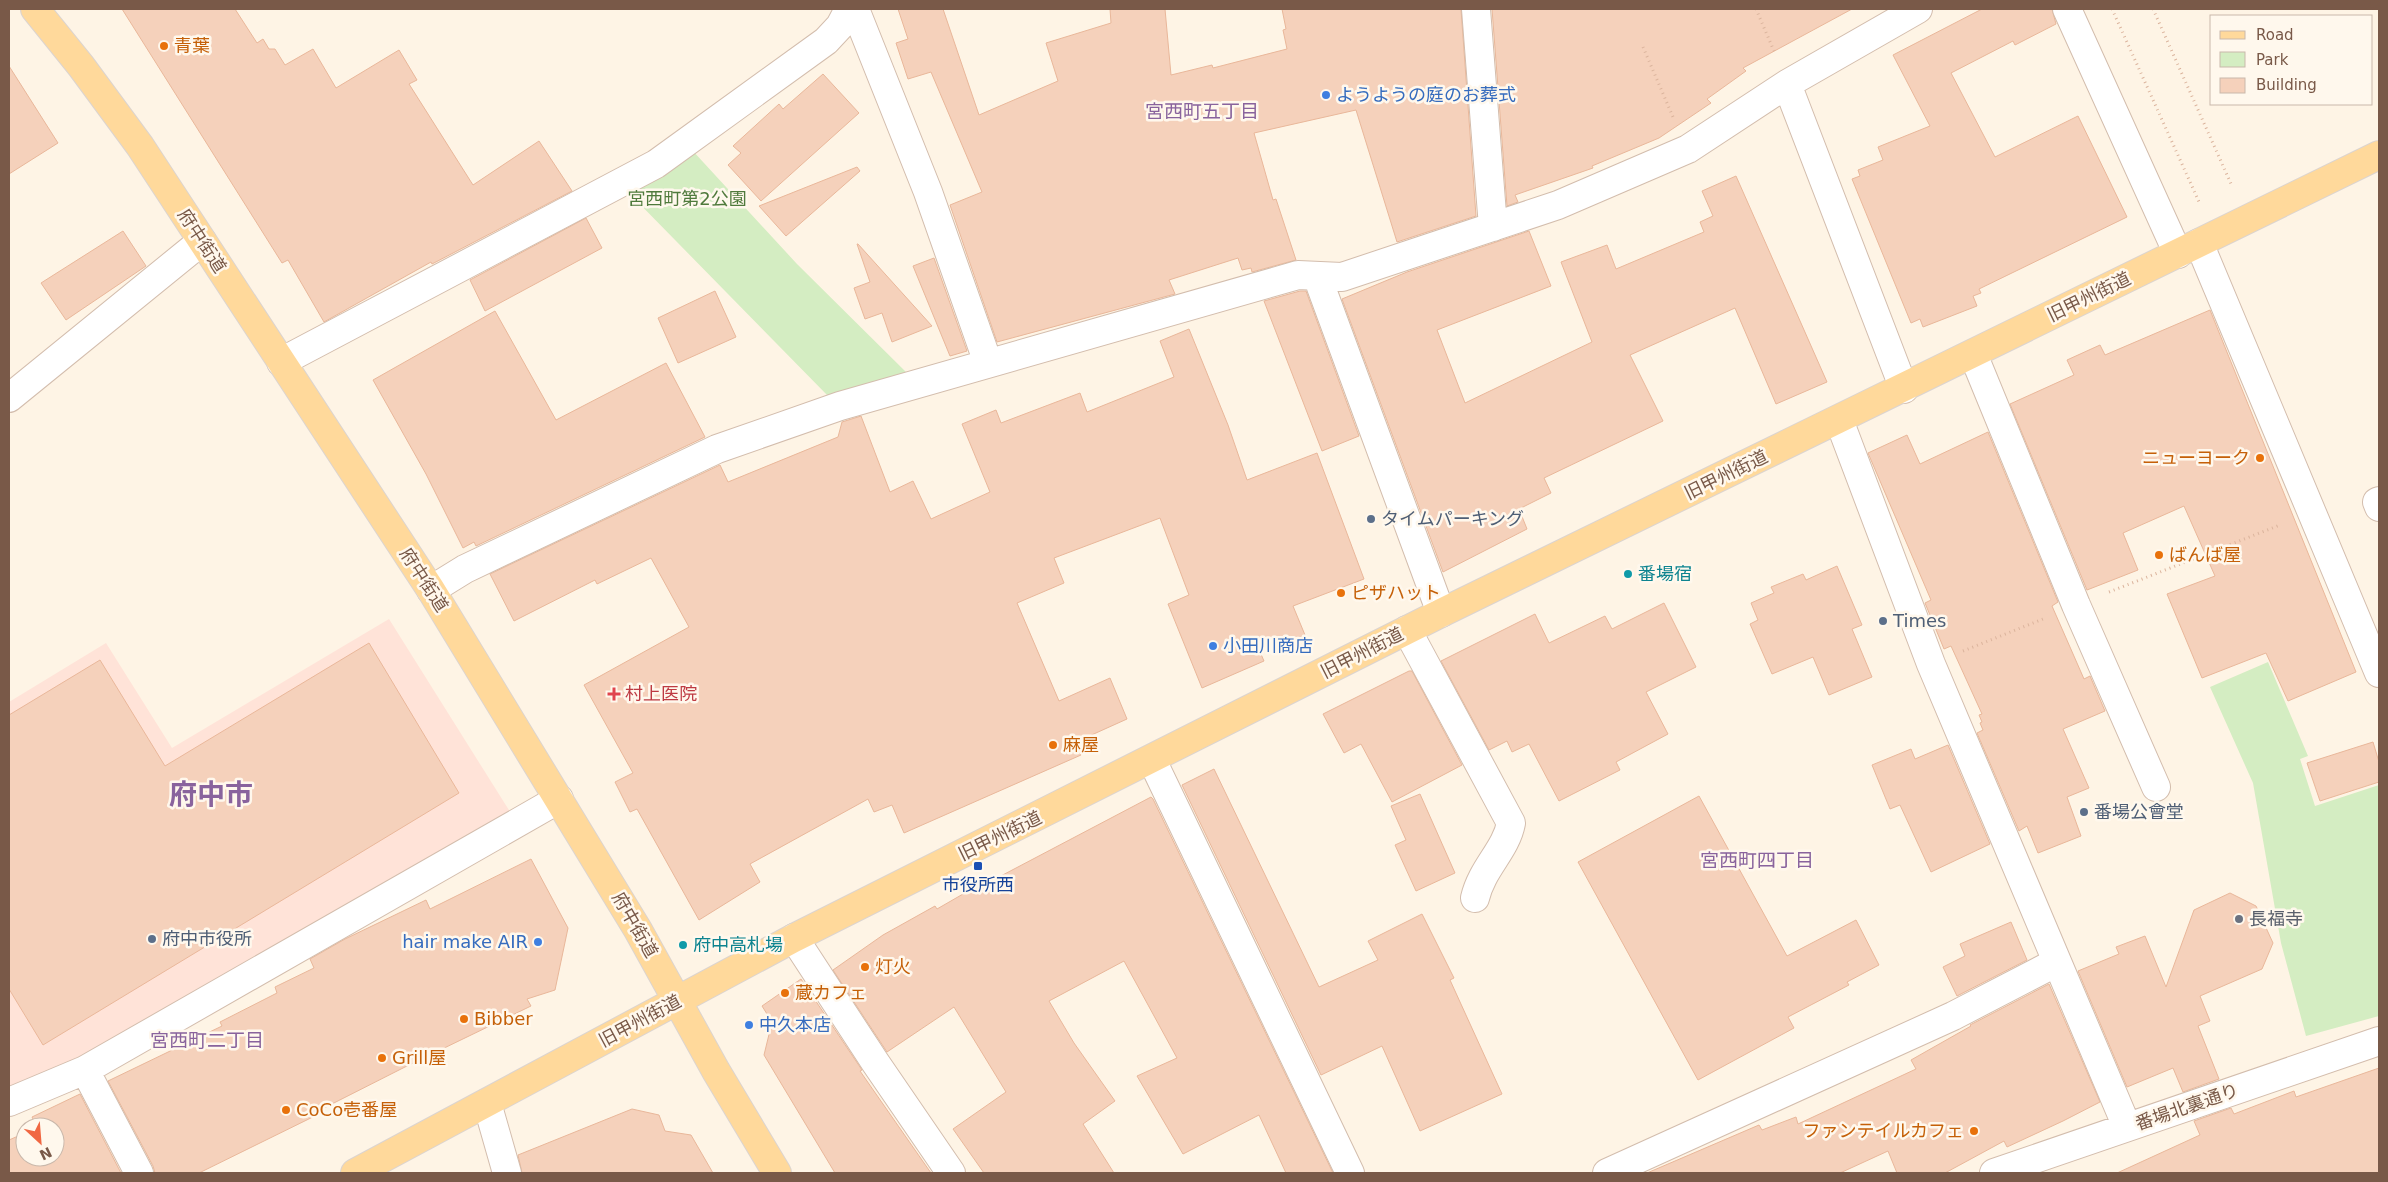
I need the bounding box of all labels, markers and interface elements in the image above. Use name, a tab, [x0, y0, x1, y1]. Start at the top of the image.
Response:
legend	[2210, 15, 2373, 105]
text: Road	[2256, 26, 2294, 44]
place label: 青葉	[174, 35, 210, 56]
marker: 青葉	[158, 40, 170, 52]
text: Park	[2256, 51, 2289, 69]
text: Building	[2256, 76, 2317, 94]
place label: ようようの庭のお葬式	[1336, 84, 1516, 105]
marker: ようようの庭のお葬式	[1320, 89, 1332, 101]
district label: 宮西町五丁目	[1145, 100, 1259, 122]
park label: 宮西町第2公園	[627, 188, 747, 209]
street label: 府中街道	[174, 205, 231, 277]
street label: 旧甲州街道	[2044, 267, 2134, 326]
street label: 旧甲州街道	[1681, 445, 1771, 504]
place label: ニューヨーク	[2142, 447, 2250, 468]
marker: ニューヨーク	[2254, 452, 2266, 464]
place label: タイムパーキング	[1381, 508, 1524, 529]
marker: タイムパーキング	[1365, 513, 1377, 525]
street label: 府中街道	[396, 544, 453, 616]
place label: ばんば屋	[2169, 544, 2241, 565]
marker: ばんば屋	[2153, 549, 2165, 561]
place label: 番場宿	[1638, 563, 1692, 584]
marker: 番場宿	[1622, 568, 1634, 580]
place label: ピザハット	[1351, 582, 1441, 603]
marker: ピザハット	[1335, 587, 1347, 599]
place label: Times	[1892, 610, 1946, 631]
marker: Times	[1877, 615, 1889, 627]
street label: 旧甲州街道	[1317, 623, 1407, 682]
place label: 小田川商店	[1223, 635, 1313, 656]
marker: 小田川商店	[1207, 640, 1219, 652]
place label: 村上医院	[625, 683, 697, 704]
marker: 村上医院	[607, 687, 621, 701]
place label: 麻屋	[1063, 734, 1099, 755]
marker: 麻屋	[1047, 739, 1059, 751]
district label: 府中市	[169, 778, 253, 811]
place label: 番場公會堂	[2094, 801, 2184, 822]
street label: 旧甲州街道	[955, 806, 1045, 865]
marker: 番場公會堂	[2078, 806, 2090, 818]
district label: 宮西町四丁目	[1700, 849, 1814, 871]
marker: 市役所西	[972, 860, 984, 872]
place label: 市役所西	[942, 874, 1014, 895]
street label: 府中街道	[608, 888, 663, 961]
place label: 長福寺	[2249, 908, 2303, 929]
marker: 長福寺	[2233, 913, 2245, 925]
place label: 府中市役所	[162, 928, 252, 949]
place label: hair make AIR	[402, 931, 528, 952]
marker: 府中市役所	[146, 933, 158, 945]
place label: 府中高札場	[693, 934, 783, 955]
marker: hair make AIR	[532, 936, 544, 948]
marker: 府中高札場	[677, 939, 689, 951]
place label: 灯火	[875, 956, 911, 977]
marker: 灯火	[859, 961, 871, 973]
place label: 蔵カフェ	[795, 982, 867, 1003]
marker: 蔵カフェ	[779, 987, 791, 999]
street label: 旧甲州街道	[595, 990, 684, 1051]
place label: Bibber	[474, 1008, 533, 1029]
marker: Bibber	[458, 1013, 470, 1025]
place label: 中久本店	[759, 1014, 831, 1035]
marker: 中久本店	[743, 1019, 755, 1031]
district label: 宮西町二丁目	[150, 1029, 264, 1051]
place label: Grill屋	[392, 1047, 446, 1068]
marker: Grill屋	[376, 1052, 388, 1064]
street label: 番場北裏通り	[2132, 1079, 2241, 1134]
place label: CoCo壱番屋	[296, 1099, 397, 1120]
marker: CoCo壱番屋	[280, 1104, 292, 1116]
north arrow	[15, 1117, 65, 1167]
place label: ファンテイルカフェ	[1803, 1120, 1964, 1141]
marker: ファンテイルカフェ	[1968, 1125, 1980, 1137]
text: N	[37, 1144, 54, 1163]

